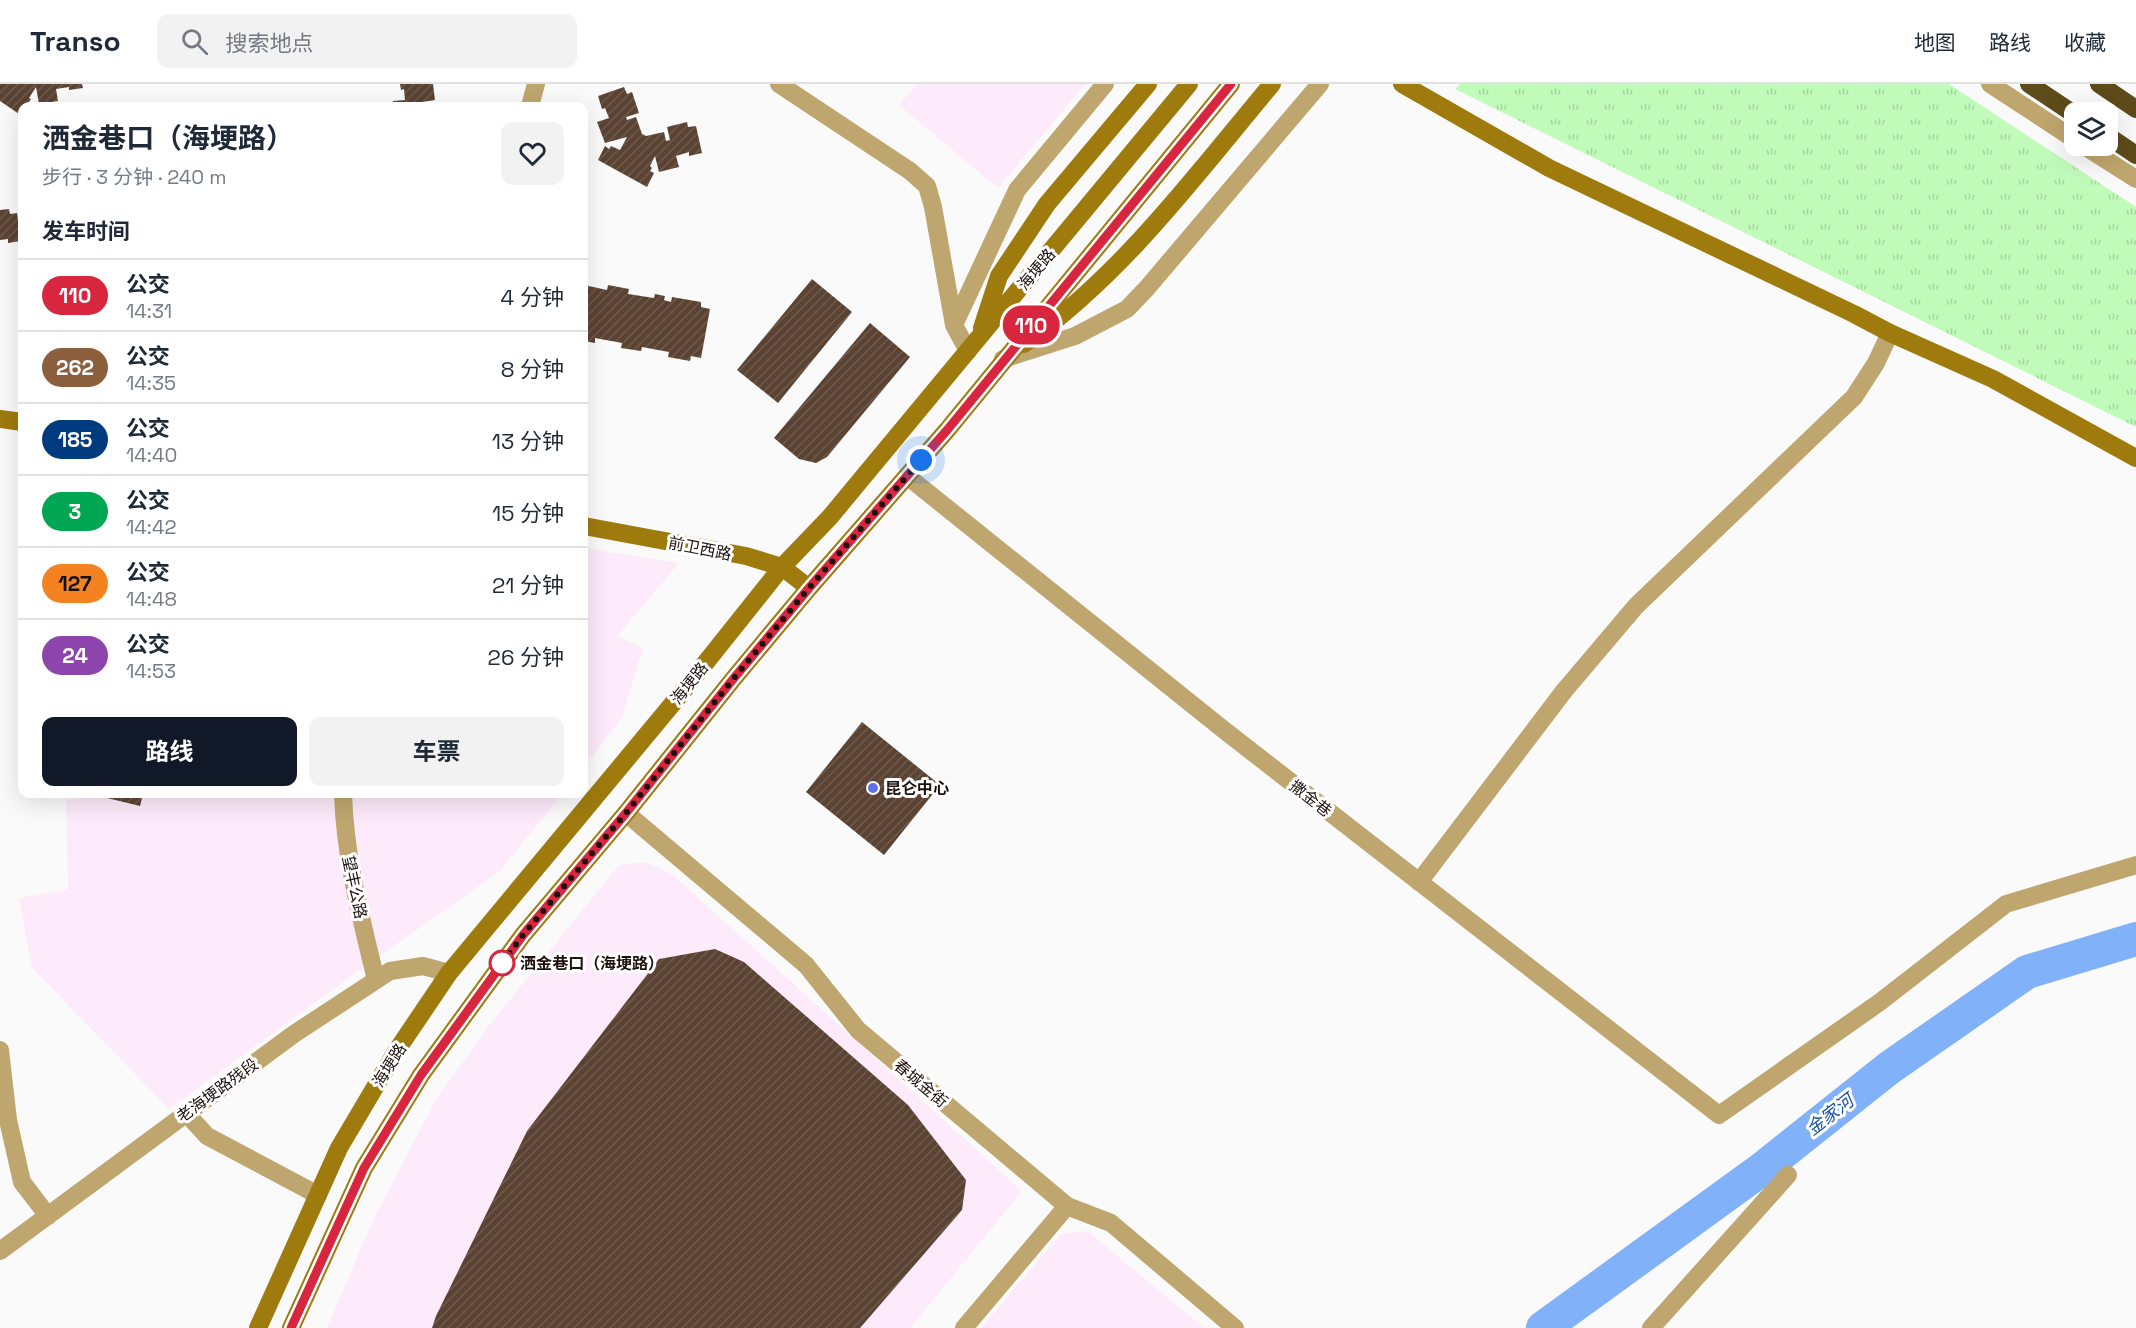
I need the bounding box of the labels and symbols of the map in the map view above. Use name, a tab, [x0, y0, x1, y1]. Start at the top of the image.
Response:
street label: 海埂路	[1013, 244, 1060, 294]
line badge: 110	[996, 306, 1066, 344]
your location	[906, 445, 936, 475]
street label: 前卫西路	[666, 532, 733, 565]
street label: 海埂路	[666, 658, 713, 709]
street label: 撒金巷	[1285, 775, 1336, 821]
place label: 昆仑中心	[885, 778, 949, 799]
marker: 昆仑中心	[866, 781, 880, 795]
street label: 望丰公路	[338, 854, 371, 921]
marker: 洒金巷口（海埂路）	[489, 950, 515, 976]
place label: 洒金巷口（海埂路）	[520, 953, 664, 974]
street label: 海埂路	[368, 1039, 411, 1091]
street label: 老海埂路残段	[172, 1054, 262, 1127]
street label: 春城金街	[889, 1055, 952, 1112]
water label: 金家河	[1801, 1087, 1860, 1140]

